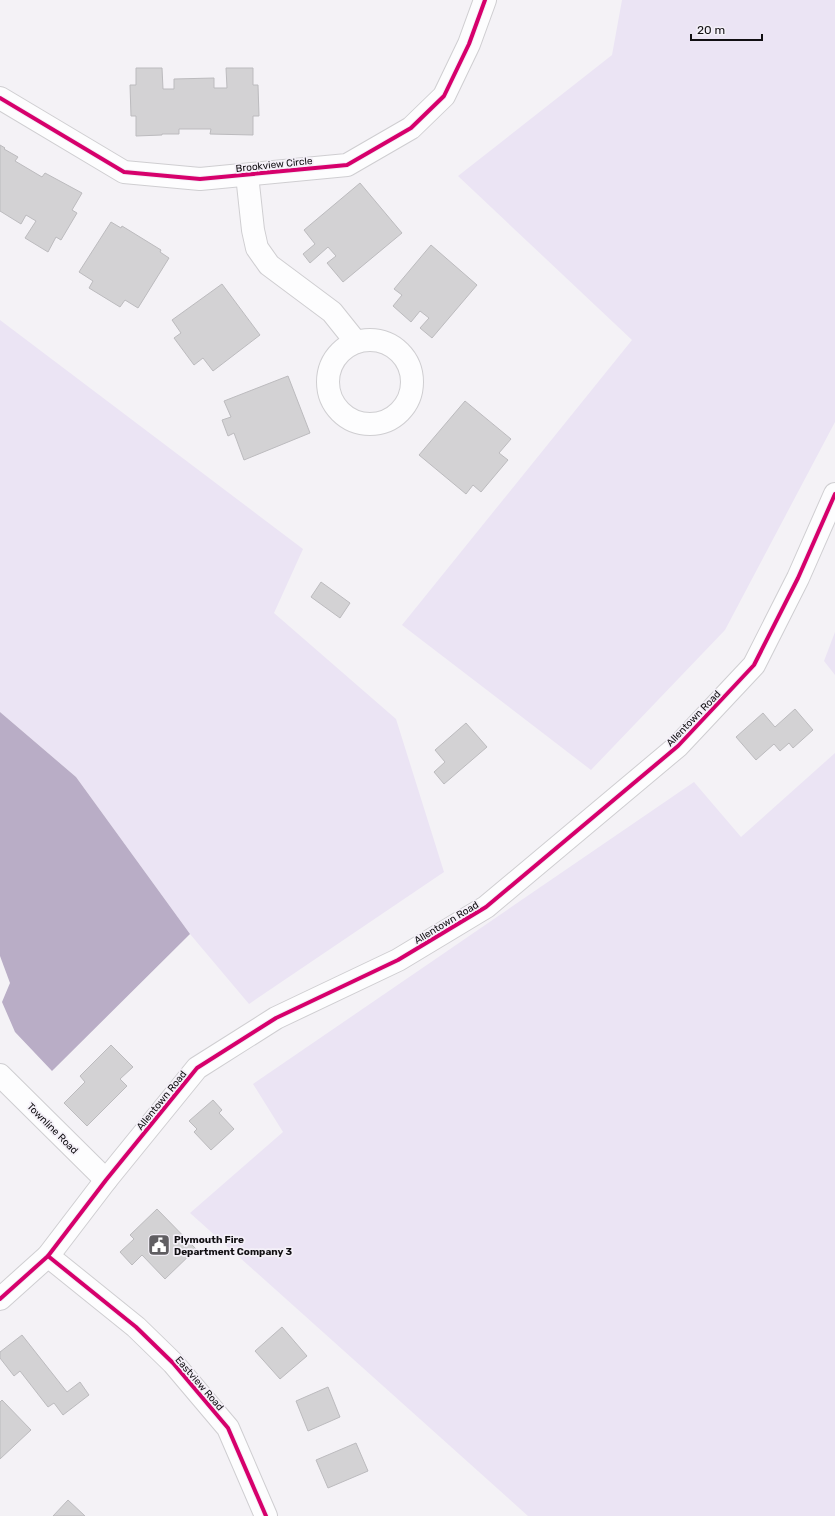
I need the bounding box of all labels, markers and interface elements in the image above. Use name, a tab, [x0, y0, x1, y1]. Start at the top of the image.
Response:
scale bar	[691, 16, 762, 42]
text: 20 m	[697, 23, 725, 37]
street label: Brookview Circle	[235, 155, 313, 175]
street label: Allentown Road	[664, 688, 723, 749]
street label: Allentown Road	[412, 899, 481, 947]
street label: Allentown Road	[134, 1068, 189, 1133]
street label: Townline Road	[24, 1101, 80, 1157]
public building icon: Plymouth Fire Department Company 3	[146, 1232, 172, 1258]
place label: Plymouth Fire Department Company 3	[174, 1234, 292, 1258]
street label: Eastview Road	[172, 1354, 226, 1413]

